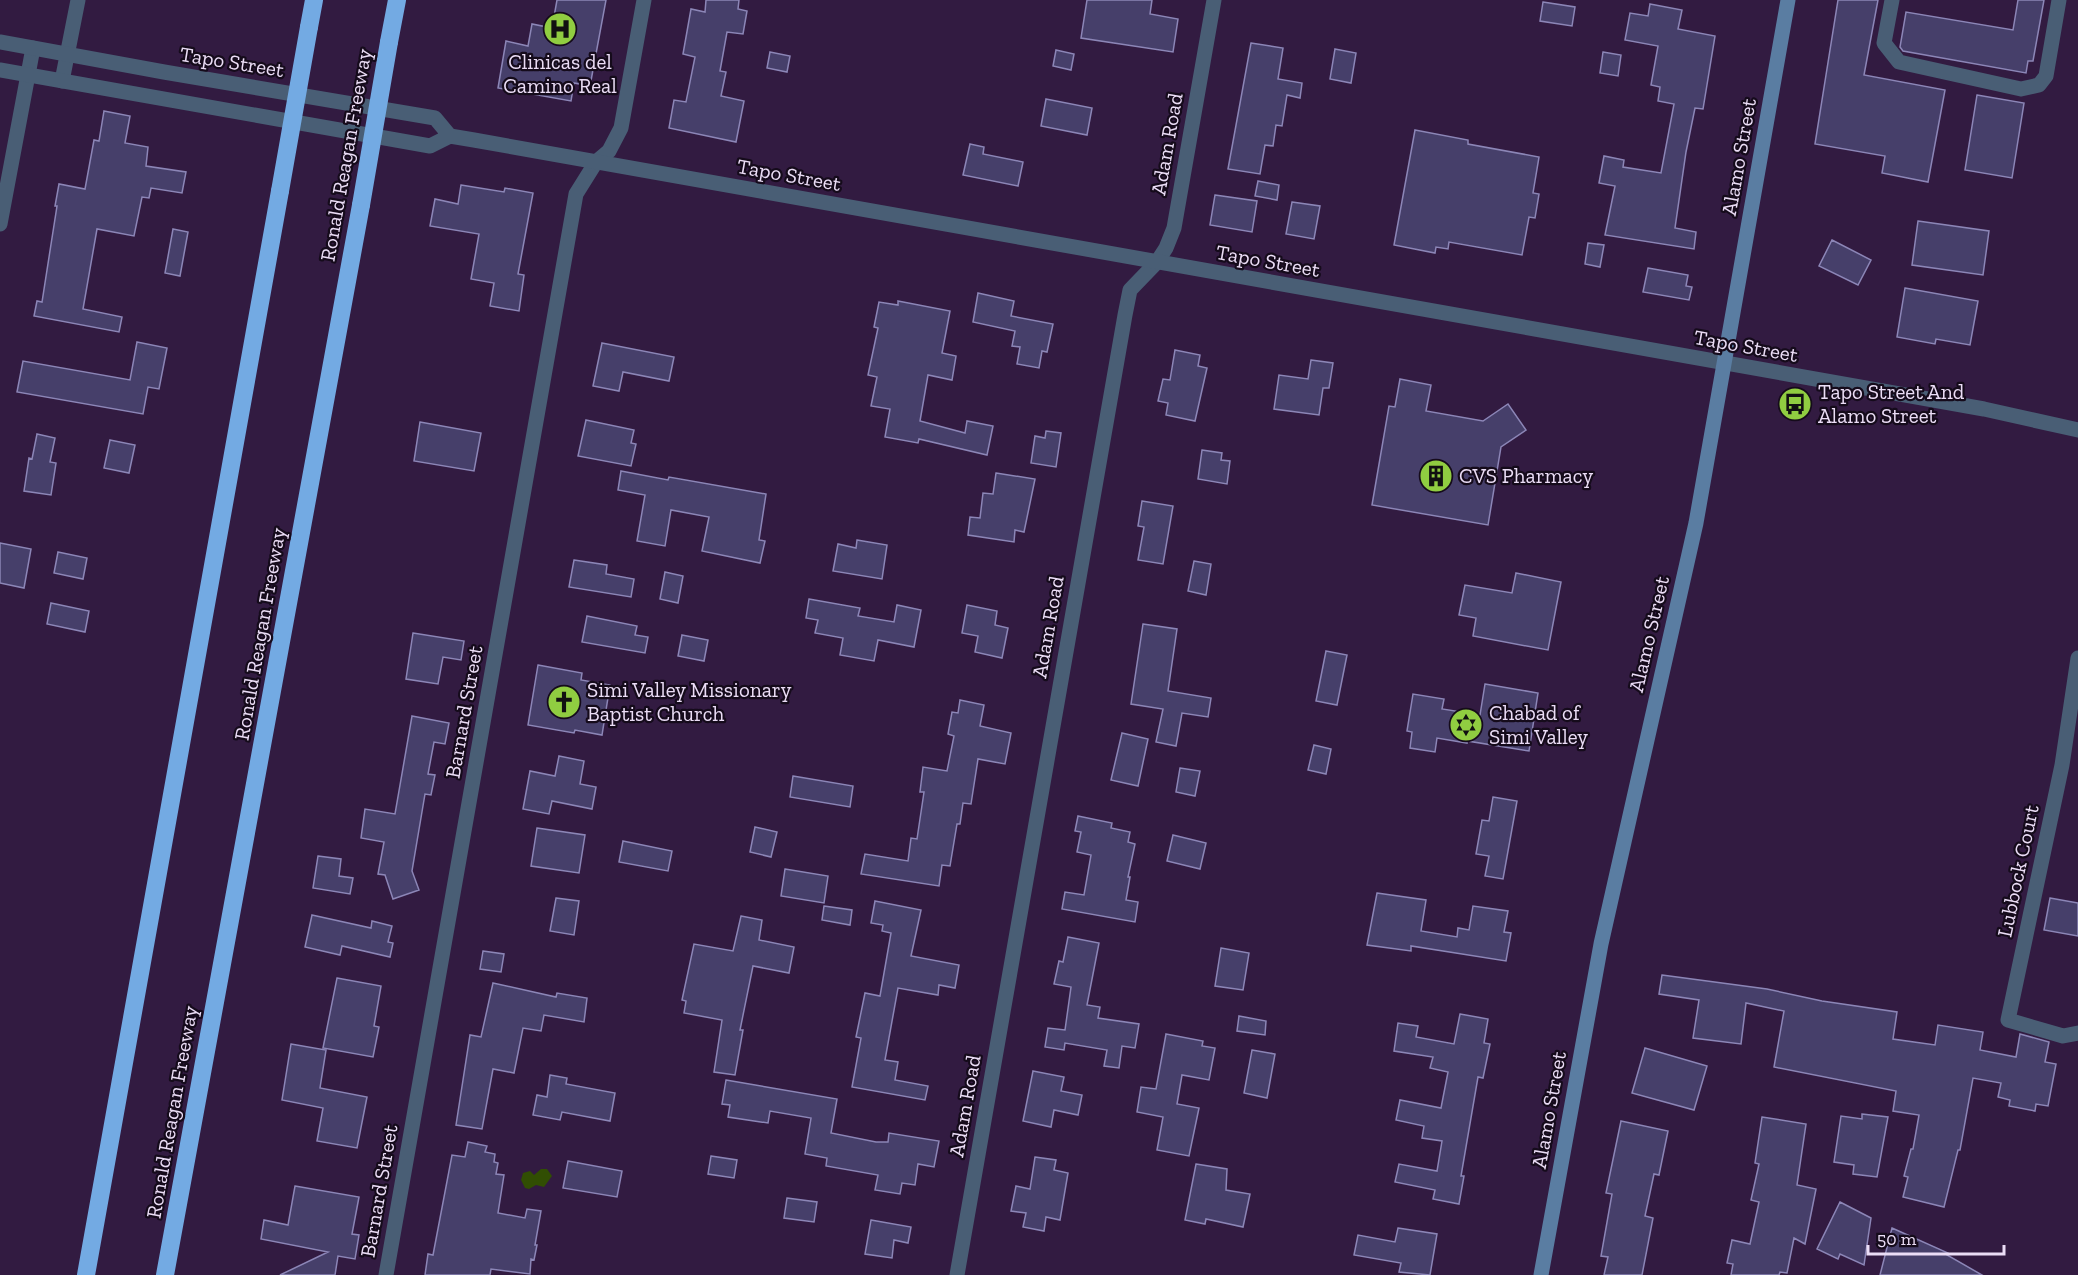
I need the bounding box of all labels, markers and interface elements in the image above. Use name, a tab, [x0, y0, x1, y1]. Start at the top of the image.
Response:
hospital icon: Clinicas del Camino Real	[542, 11, 578, 47]
street label: Tapo Street	[178, 41, 286, 82]
street label: Ronald Reagan Freeway	[315, 46, 377, 263]
place label: Clinicas del Camino Real	[503, 49, 617, 98]
street label: Adam Road	[1145, 91, 1188, 197]
street label: Alamo Street	[1716, 96, 1761, 217]
street label: Tapo Street	[735, 153, 843, 196]
street label: Tapo Street	[1214, 239, 1322, 282]
street label: Tapo Street	[1692, 324, 1800, 367]
place label: Tapo Street And Alamo Street	[1818, 379, 1965, 428]
bus stop icon: Tapo Street And Alamo Street	[1777, 386, 1813, 422]
building icon: CVS Pharmacy	[1418, 458, 1454, 494]
place label: CVS Pharmacy	[1459, 463, 1593, 488]
street label: Ronald Reagan Freeway	[229, 525, 291, 742]
street label: Alamo Street	[1623, 573, 1674, 694]
street label: Adam Road	[1026, 574, 1069, 680]
street label: Barnard Street	[440, 643, 488, 780]
place label: Simi Valley Missionary Baptist Church	[587, 677, 792, 726]
church icon: Simi Valley Missionary Baptist Church	[546, 684, 582, 720]
place label: Chabad of Simi Valley	[1489, 700, 1588, 749]
synagogue icon: Chabad of Simi Valley	[1448, 707, 1484, 743]
street label: Lubbock Court	[1991, 802, 2044, 939]
street label: Ronald Reagan Freeway	[141, 1003, 203, 1220]
street label: Alamo Street	[1526, 1049, 1571, 1170]
street label: Adam Road	[943, 1053, 986, 1159]
street label: Barnard Street	[355, 1122, 403, 1259]
scale bar	[1868, 1218, 2004, 1256]
text: 50 m	[1877, 1228, 1917, 1250]

